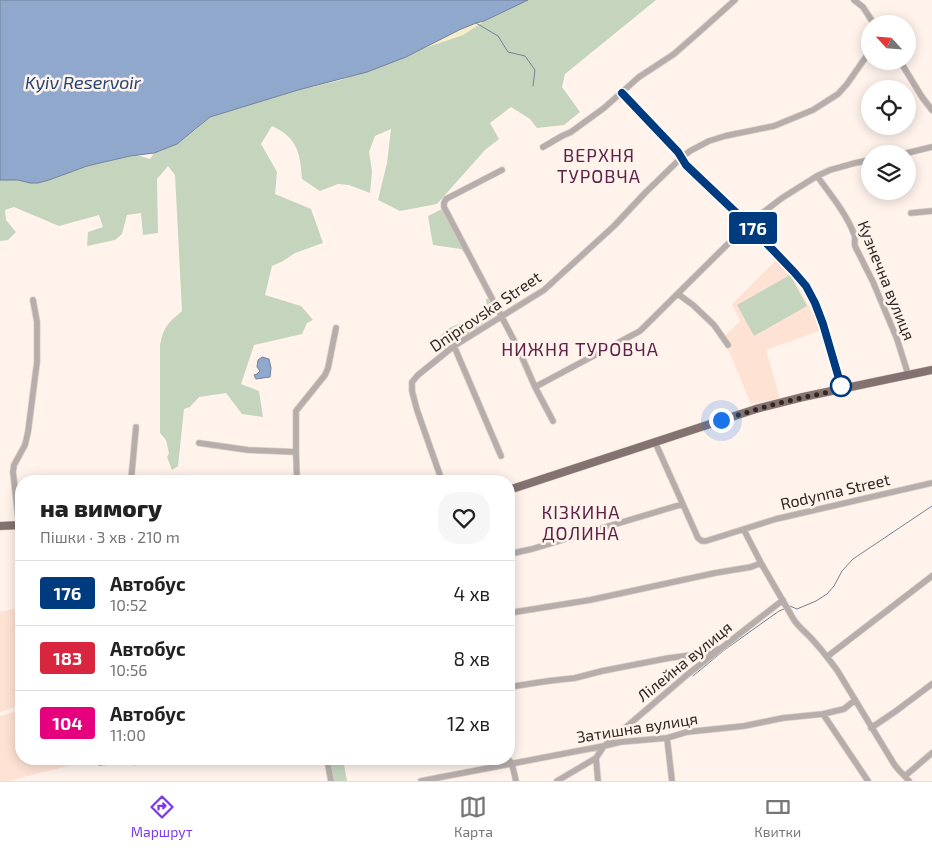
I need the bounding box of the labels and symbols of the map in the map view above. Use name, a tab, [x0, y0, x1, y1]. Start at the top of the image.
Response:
north arrow	[861, 15, 916, 70]
water label: Kyiv Reservoir	[25, 71, 142, 93]
district label: ВЕРХНЯ ТУРОВЧА	[557, 144, 641, 187]
line badge: 176	[724, 212, 782, 244]
street label: Кузнечна вулиця	[853, 217, 920, 343]
street label: Dniprovska Street	[426, 267, 544, 355]
district label: НИЖНЯ ТУРОВЧА	[501, 338, 659, 360]
unlabelled marker	[830, 375, 852, 397]
your location	[709, 408, 734, 433]
street label: Rodynna Street	[778, 469, 892, 513]
district label: КІЗКИНА ДОЛИНА	[542, 501, 620, 544]
street label: Лілейна вулиця	[633, 617, 736, 706]
street label: Затишна вулиця	[575, 708, 699, 747]

